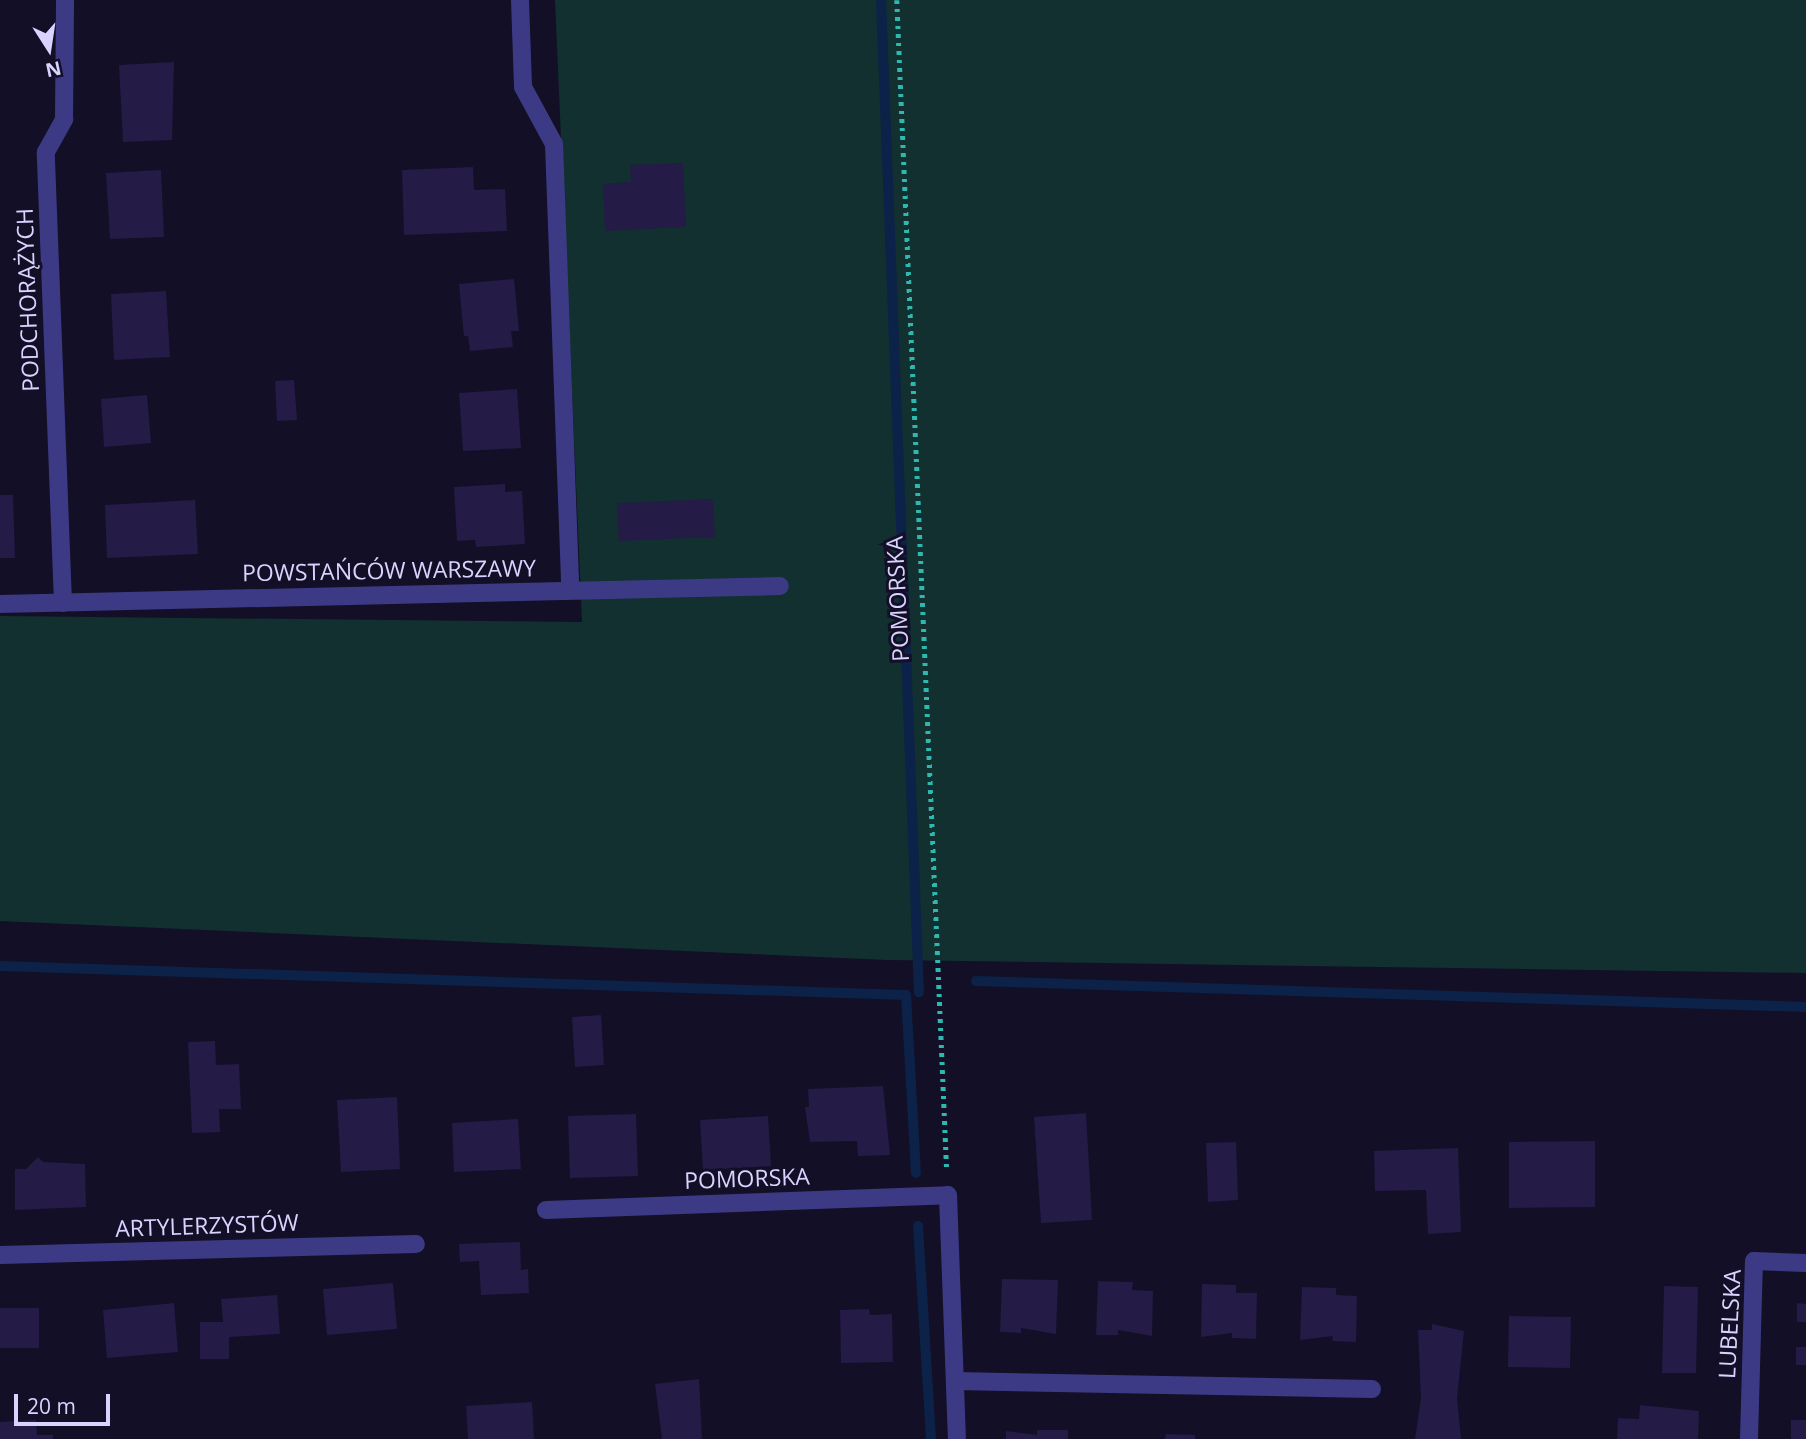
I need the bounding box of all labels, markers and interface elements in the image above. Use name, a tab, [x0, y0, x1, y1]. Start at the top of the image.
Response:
north arrow	[14, 14, 84, 84]
text: N	[43, 55, 64, 84]
street label: PODCHORĄŻYCH	[10, 208, 44, 392]
street label: POMORSKA	[880, 535, 914, 663]
street label: POWSTAŃCÓW WARSZAWY	[242, 554, 536, 586]
street label: POMORSKA	[684, 1162, 810, 1194]
street label: ARTYLERZYSTÓW	[115, 1208, 299, 1242]
street label: LUBELSKA	[1712, 1269, 1746, 1379]
scale bar	[18, 1380, 114, 1424]
text: 20 m	[27, 1392, 76, 1420]

